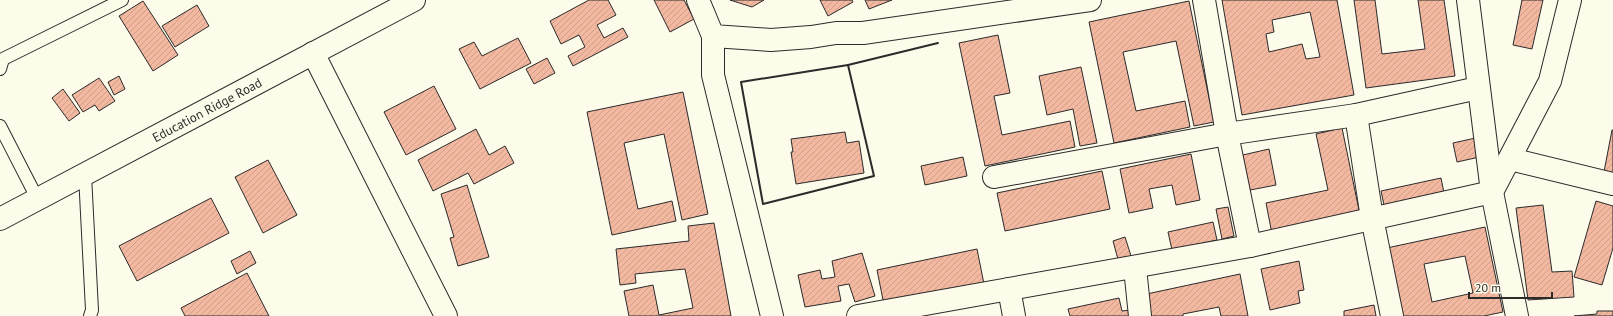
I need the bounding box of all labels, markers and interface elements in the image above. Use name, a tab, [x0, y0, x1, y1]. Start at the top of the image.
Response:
street label: Education Ridge Road	[149, 74, 265, 146]
scale bar	[1469, 274, 1552, 300]
text: 20 m	[1475, 280, 1501, 295]

